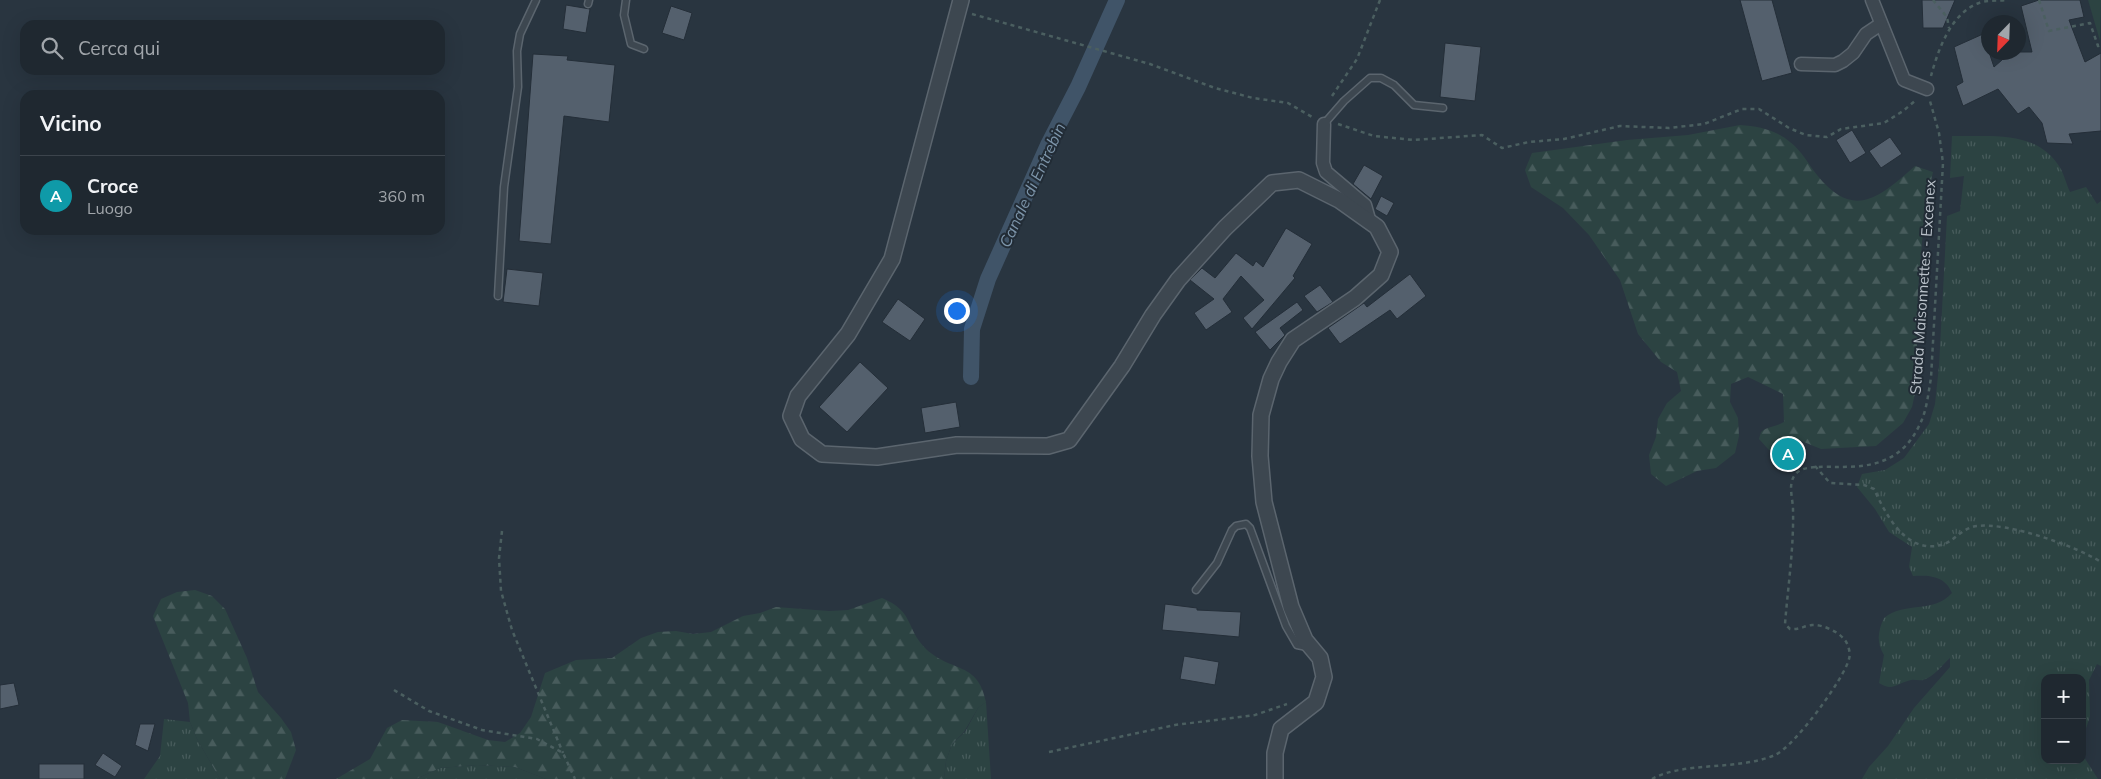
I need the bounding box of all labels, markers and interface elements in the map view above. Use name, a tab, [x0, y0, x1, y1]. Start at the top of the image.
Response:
north arrow	[1981, 15, 2026, 60]
search box	[20, 20, 445, 75]
icon: search	[38, 34, 66, 62]
text: Cerca qui	[78, 36, 160, 60]
text: Vicino	[40, 110, 102, 136]
water label: Canale di Entrebin	[994, 120, 1070, 250]
text: Croce	[87, 174, 138, 198]
street label: Strada Maisonnettes - Excenex	[1906, 179, 1939, 395]
text: A	[50, 186, 62, 206]
text: 360 m	[378, 186, 425, 206]
text: Luogo	[87, 198, 133, 218]
your location	[944, 298, 970, 324]
pin: A	[1772, 435, 1804, 473]
map controls	[2041, 674, 2086, 764]
button: +	[2041, 674, 2086, 719]
button: −	[2041, 719, 2086, 764]

